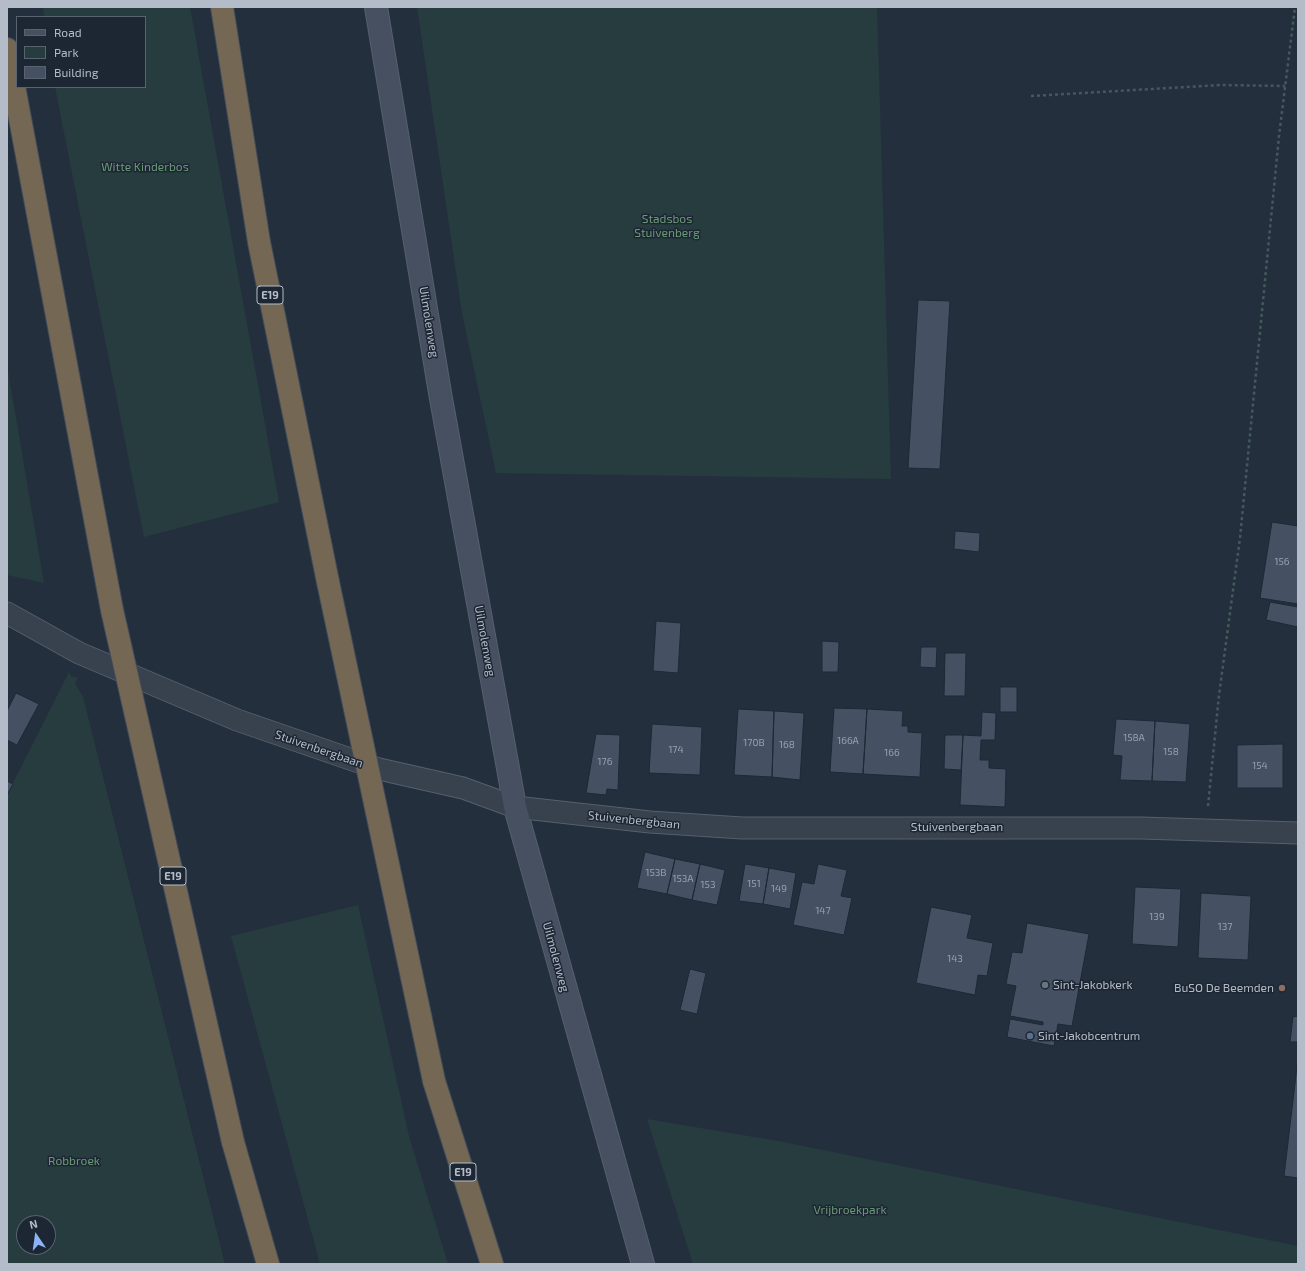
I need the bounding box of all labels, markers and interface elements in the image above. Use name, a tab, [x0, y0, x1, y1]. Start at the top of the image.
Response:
legend	[16, 16, 146, 88]
text: Road	[54, 25, 82, 39]
text: Park	[54, 45, 79, 59]
text: Building	[54, 65, 98, 79]
park label: Witte Kinderbos	[101, 160, 189, 174]
park label: Stadsbos Stuivenberg	[634, 212, 700, 240]
street label: Uilmolenweg	[416, 285, 442, 359]
road number: E19	[257, 286, 283, 304]
house number: 156	[1274, 556, 1290, 568]
street label: Uilmolenweg	[472, 604, 498, 678]
street label: Stuivenbergbaan	[273, 727, 365, 771]
house number: 158A	[1123, 732, 1145, 744]
house number: 166A	[837, 735, 859, 747]
house number: 170B	[743, 737, 765, 749]
house number: 168	[779, 739, 795, 751]
house number: 174	[668, 744, 684, 756]
house number: 158	[1163, 746, 1179, 758]
house number: 166	[884, 747, 900, 759]
house number: 176	[598, 756, 612, 768]
house number: 154	[1252, 760, 1268, 772]
street label: Stuivenbergbaan	[587, 808, 681, 832]
street label: Stuivenbergbaan	[911, 820, 1003, 834]
road number: E19	[160, 867, 186, 885]
house number: 153B	[645, 867, 667, 879]
house number: 153A	[672, 873, 694, 885]
house number: 151	[747, 878, 761, 890]
house number: 153	[701, 879, 715, 891]
house number: 149	[771, 883, 787, 895]
house number: 147	[815, 905, 831, 917]
house number: 139	[1149, 911, 1165, 923]
street label: Uilmolenweg	[540, 920, 572, 994]
house number: 137	[1218, 921, 1232, 933]
house number: 143	[947, 953, 963, 965]
place label: Sint-Jakobkerk	[1053, 978, 1133, 992]
marker: Sint-Jakobkerk	[1040, 980, 1050, 990]
place label: BuSO De Beemden	[1174, 981, 1274, 995]
marker: BuSO De Beemden	[1277, 983, 1287, 993]
place label: Sint-Jakobcentrum	[1038, 1029, 1140, 1043]
marker: Sint-Jakobcentrum	[1025, 1031, 1035, 1041]
park label: Robbroek	[48, 1154, 100, 1168]
road number: E19	[450, 1163, 476, 1181]
park label: Vrijbroekpark	[813, 1203, 887, 1217]
north arrow	[16, 1215, 56, 1255]
text: N	[28, 1217, 39, 1231]

